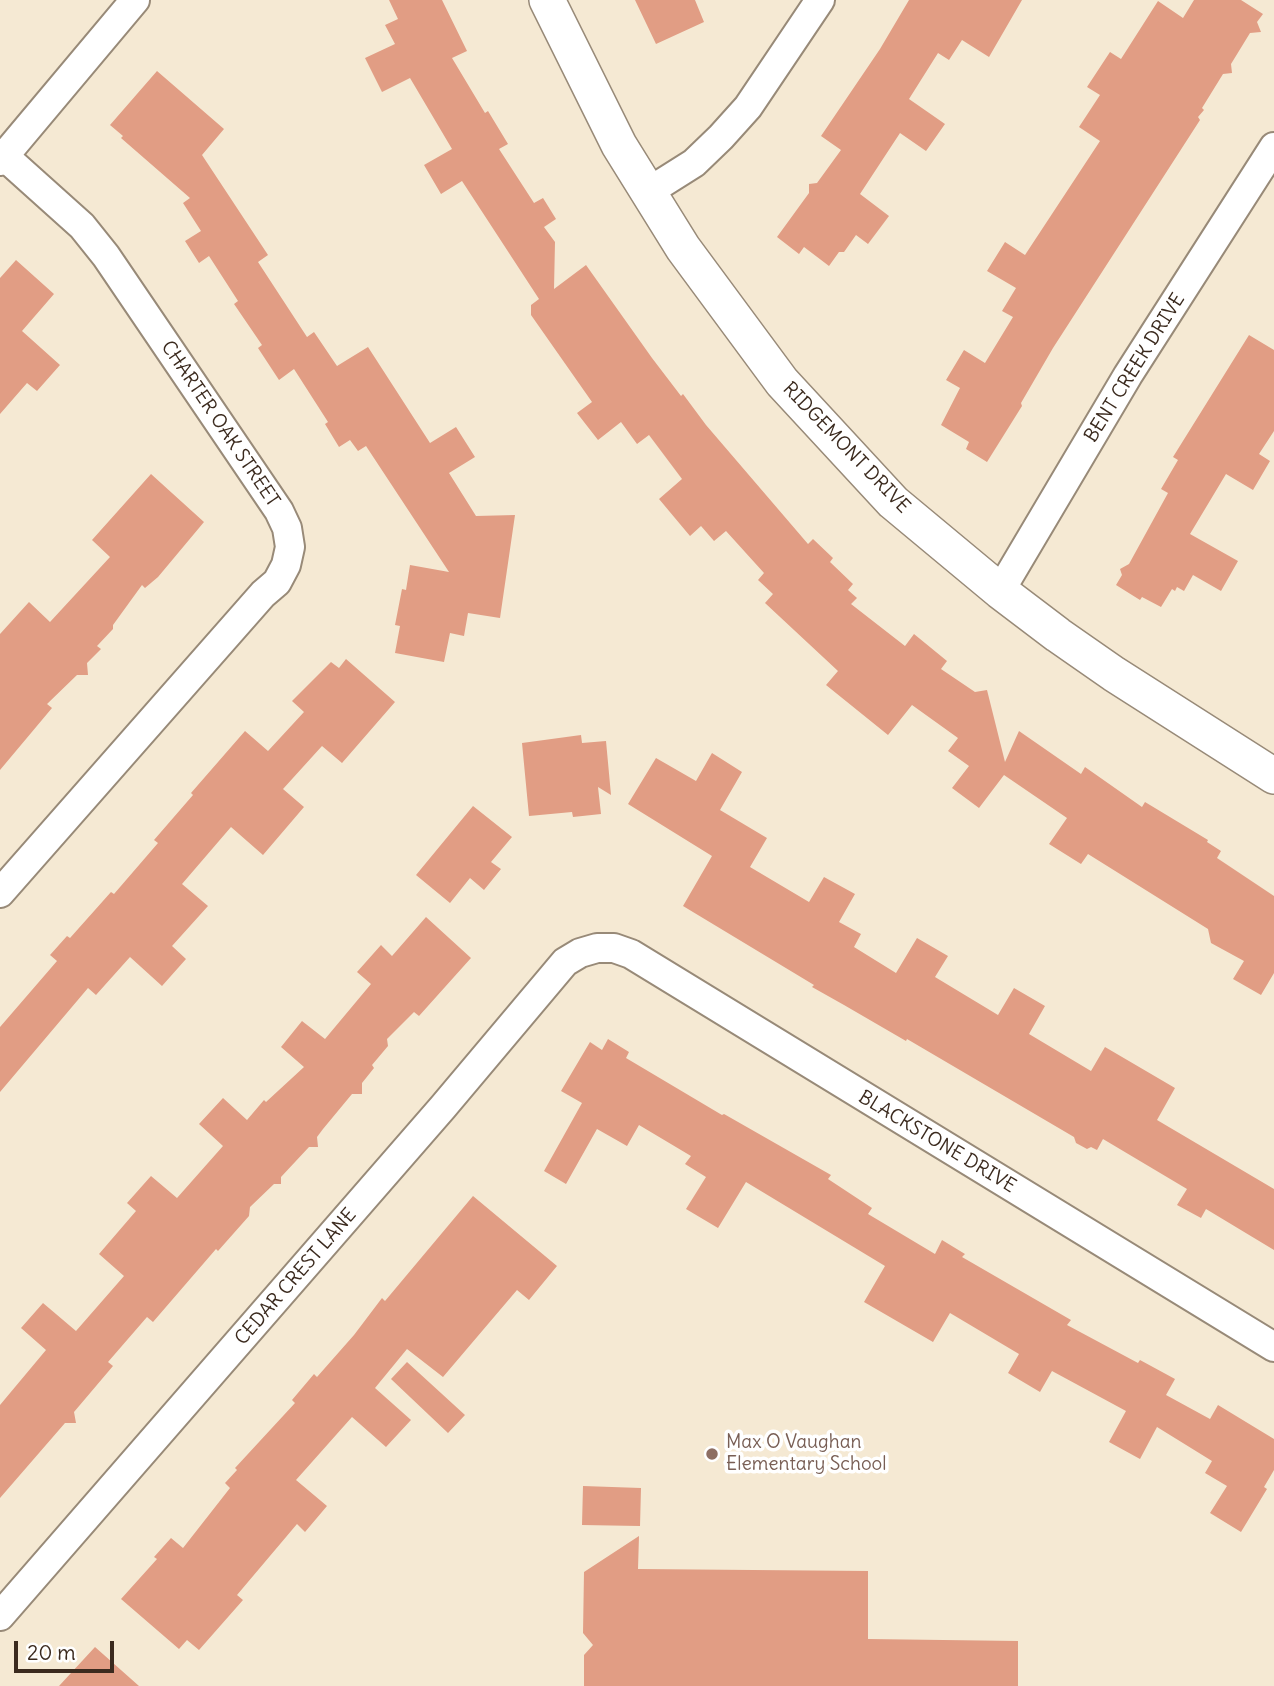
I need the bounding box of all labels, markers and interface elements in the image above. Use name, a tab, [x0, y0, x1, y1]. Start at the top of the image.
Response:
street label: BENT CREEK DRIVE	[1080, 289, 1190, 447]
street label: CHARTER OAK STREET	[156, 337, 284, 511]
street label: RIDGEMONT DRIVE	[778, 378, 914, 518]
street label: BLACKSTONE DRIVE	[854, 1086, 1020, 1198]
street label: CEDAR CREST LANE	[231, 1204, 361, 1350]
place label: Max O Vaughan Elementary School	[726, 1432, 887, 1476]
marker: Max O Vaughan Elementary School	[704, 1446, 720, 1462]
scale bar	[18, 1626, 117, 1670]
text: 20 m	[27, 1639, 76, 1666]

